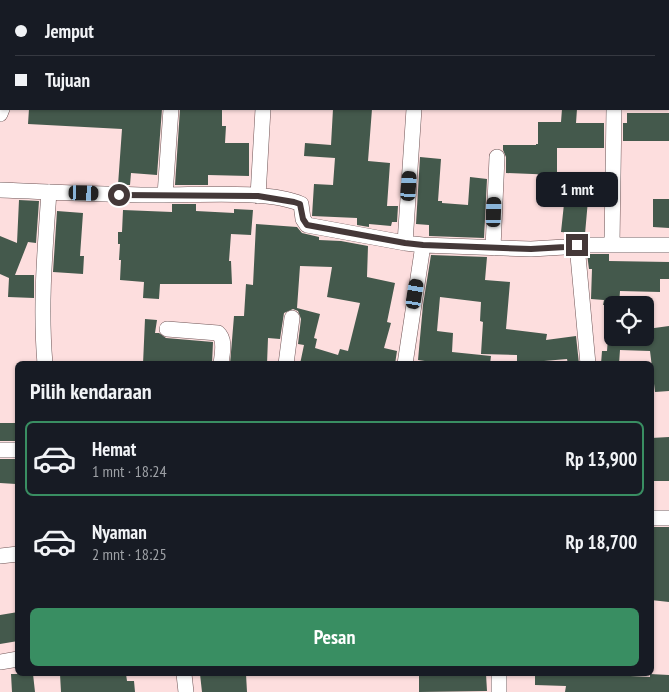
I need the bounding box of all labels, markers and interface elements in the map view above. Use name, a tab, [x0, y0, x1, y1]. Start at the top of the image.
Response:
text: Jemput	[45, 19, 94, 43]
text: Tujuan	[45, 68, 90, 92]
car	[400, 171, 417, 201]
callout: 1 mnt	[536, 172, 618, 208]
text: 1 mnt	[560, 179, 594, 199]
route start	[108, 184, 130, 206]
car	[68, 185, 99, 201]
car	[485, 197, 502, 227]
route end	[566, 234, 588, 256]
car	[405, 278, 424, 310]
map controls	[604, 296, 654, 346]
button: locate	[604, 296, 654, 346]
text: Pilih kendaraan	[30, 377, 152, 405]
icon: car	[32, 436, 77, 481]
text: Hemat	[92, 437, 136, 461]
text: Rp 13,900	[566, 447, 637, 471]
text: 1 mnt · 18:24	[92, 461, 167, 481]
icon: car	[32, 519, 77, 564]
text: Nyaman	[92, 520, 147, 544]
text: Rp 18,700	[566, 530, 637, 554]
text: 2 mnt · 18:25	[92, 544, 167, 564]
button: Pesan	[30, 608, 639, 666]

